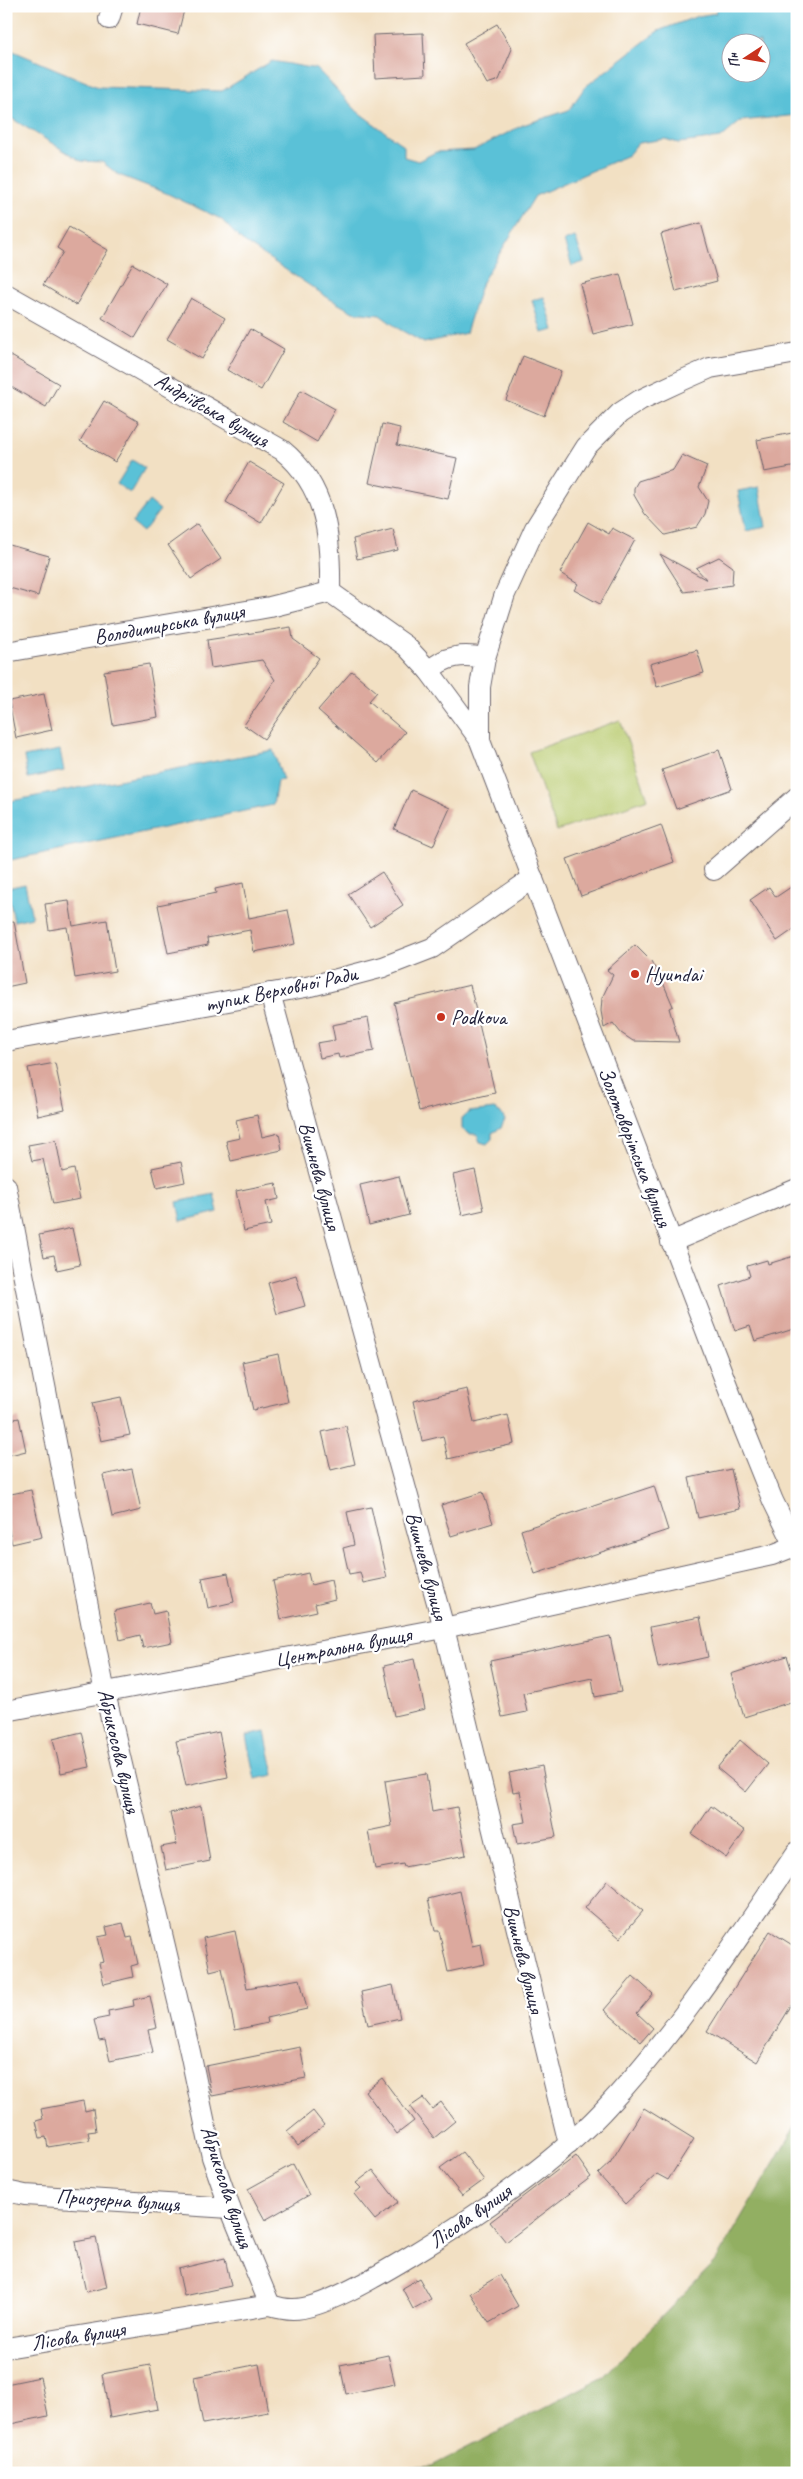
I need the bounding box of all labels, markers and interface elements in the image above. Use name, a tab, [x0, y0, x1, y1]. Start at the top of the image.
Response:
north arrow	[720, 32, 770, 82]
text: Пн	[724, 51, 744, 70]
street label: Андріївська вулиця	[150, 367, 275, 454]
street label: Володимирська вулиця	[92, 598, 247, 650]
street label: тупик Верховної Ради	[202, 960, 361, 1018]
place label: Hyundai	[645, 961, 705, 987]
marker: Hyundai	[629, 968, 641, 980]
place label: Podkova	[451, 1004, 509, 1030]
marker: Podkova	[435, 1011, 447, 1023]
street label: Золотоворітська вулиця	[593, 1063, 678, 1232]
street label: Вишнева вулиця	[293, 1119, 347, 1235]
street label: Вишнева вулиця	[400, 1509, 454, 1625]
street label: Центральна вулиця	[273, 1621, 415, 1673]
street label: Абрикосова вулиця	[92, 1686, 146, 1817]
street label: Вишнева вулиця	[498, 1902, 550, 2018]
street label: Абрикосова вулиця	[195, 2123, 259, 2253]
street label: Лісова вулиця	[424, 2177, 517, 2254]
street label: Приозерна вулиця	[55, 2183, 182, 2217]
street label: Лісова вулиця	[29, 2316, 128, 2356]

